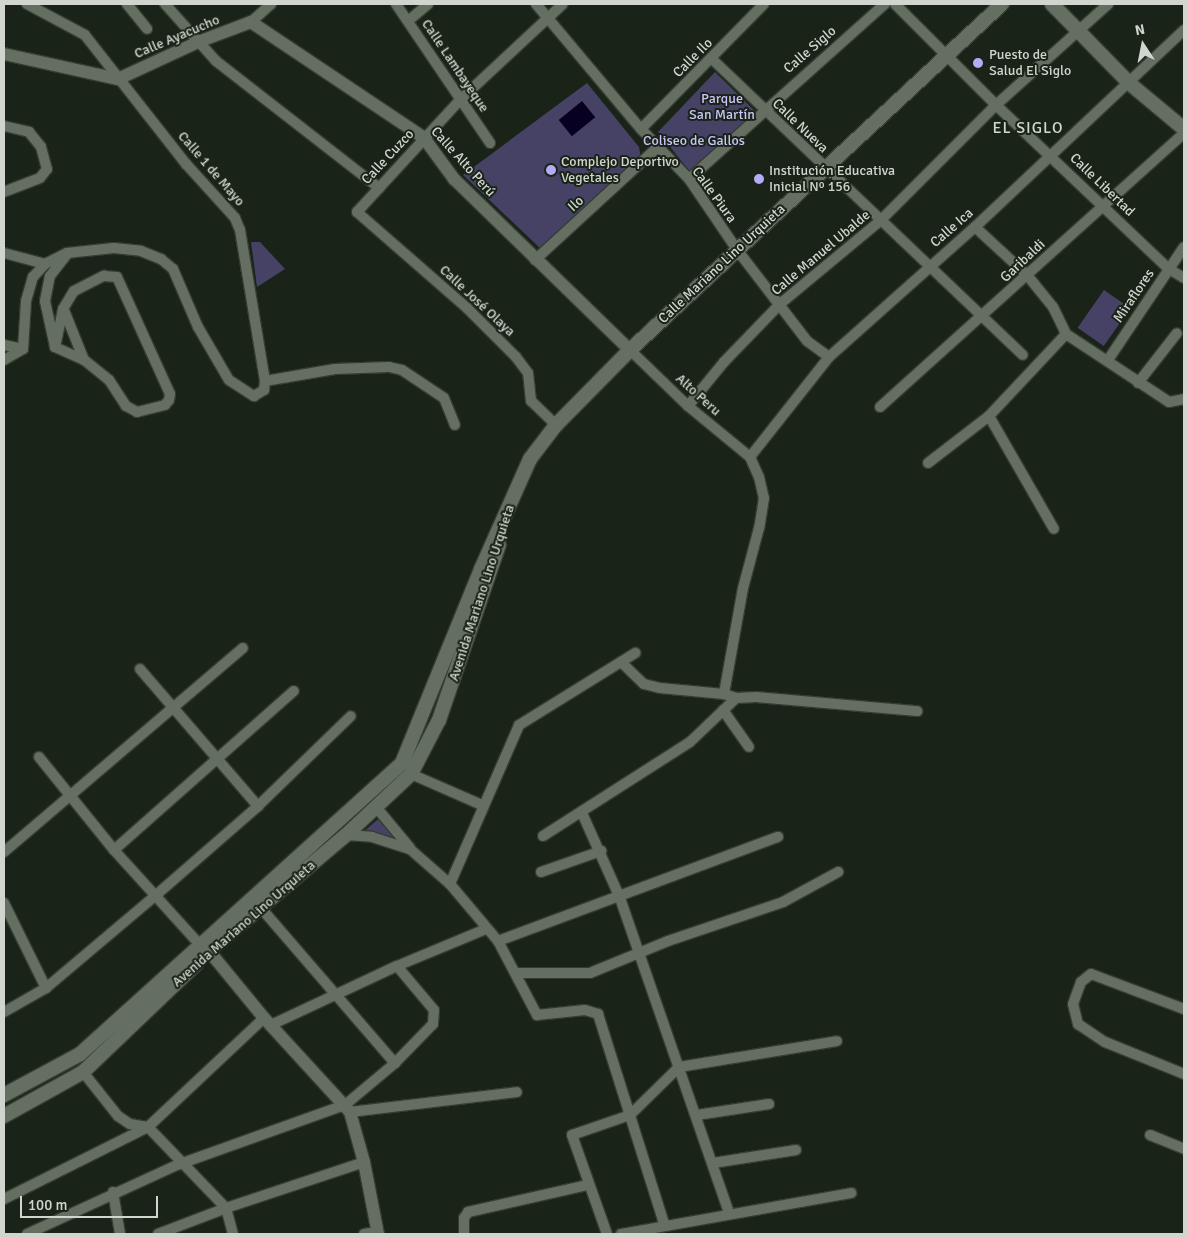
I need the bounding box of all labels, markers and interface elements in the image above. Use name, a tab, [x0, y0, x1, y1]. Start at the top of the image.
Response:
street label: Calle Ayacucho	[132, 11, 222, 63]
street label: Calle Lambayeque	[418, 16, 492, 116]
north arrow	[1118, 20, 1168, 70]
text: N	[1134, 21, 1146, 39]
street label: Calle Siglo	[780, 23, 840, 77]
street label: Calle Ilo	[670, 35, 716, 81]
place label: Puesto de Salud El Siglo	[989, 47, 1071, 80]
marker: Puesto de Salud El Siglo	[971, 56, 985, 70]
park label: Parque San Martín	[689, 91, 755, 124]
street label: Calle Nueva	[769, 95, 831, 157]
district label: EL SIGLO	[991, 118, 1065, 138]
street label: Calle Alto Perú	[427, 124, 499, 200]
street label: Calle Cuzco	[358, 126, 418, 188]
street label: Calle 1 de Mayo	[174, 128, 248, 210]
park label: Coliseo de Gallos	[643, 133, 745, 149]
street label: Calle Libertad	[1066, 150, 1138, 220]
place label: Complejo Deportivo Vegetales	[561, 154, 679, 186]
place label: Institución Educativa Inicial Nº 156	[769, 163, 895, 196]
marker: Complejo Deportivo Vegetales	[545, 164, 557, 176]
street label: Calle Piura	[688, 164, 740, 226]
marker: Institución Educativa Inicial Nº 156	[753, 173, 765, 185]
street label: Ilo	[565, 193, 587, 215]
street label: Calle Mariano Lino Urquieta	[655, 201, 789, 327]
street label: Calle Ica	[927, 205, 977, 251]
street label: Calle Manuel Ubalde	[768, 207, 874, 299]
street label: Garibaldi	[997, 236, 1049, 286]
street label: Calle José Olaya	[436, 262, 518, 340]
street label: Miraflores	[1110, 266, 1158, 326]
street label: Alto Peru	[672, 370, 724, 420]
street label: Avenida Mariano Lino Urquieta	[446, 503, 518, 683]
street label: Avenida Mariano Lino Urquieta	[169, 857, 319, 991]
scale bar	[22, 1186, 160, 1218]
text: 100 m	[28, 1196, 68, 1214]

